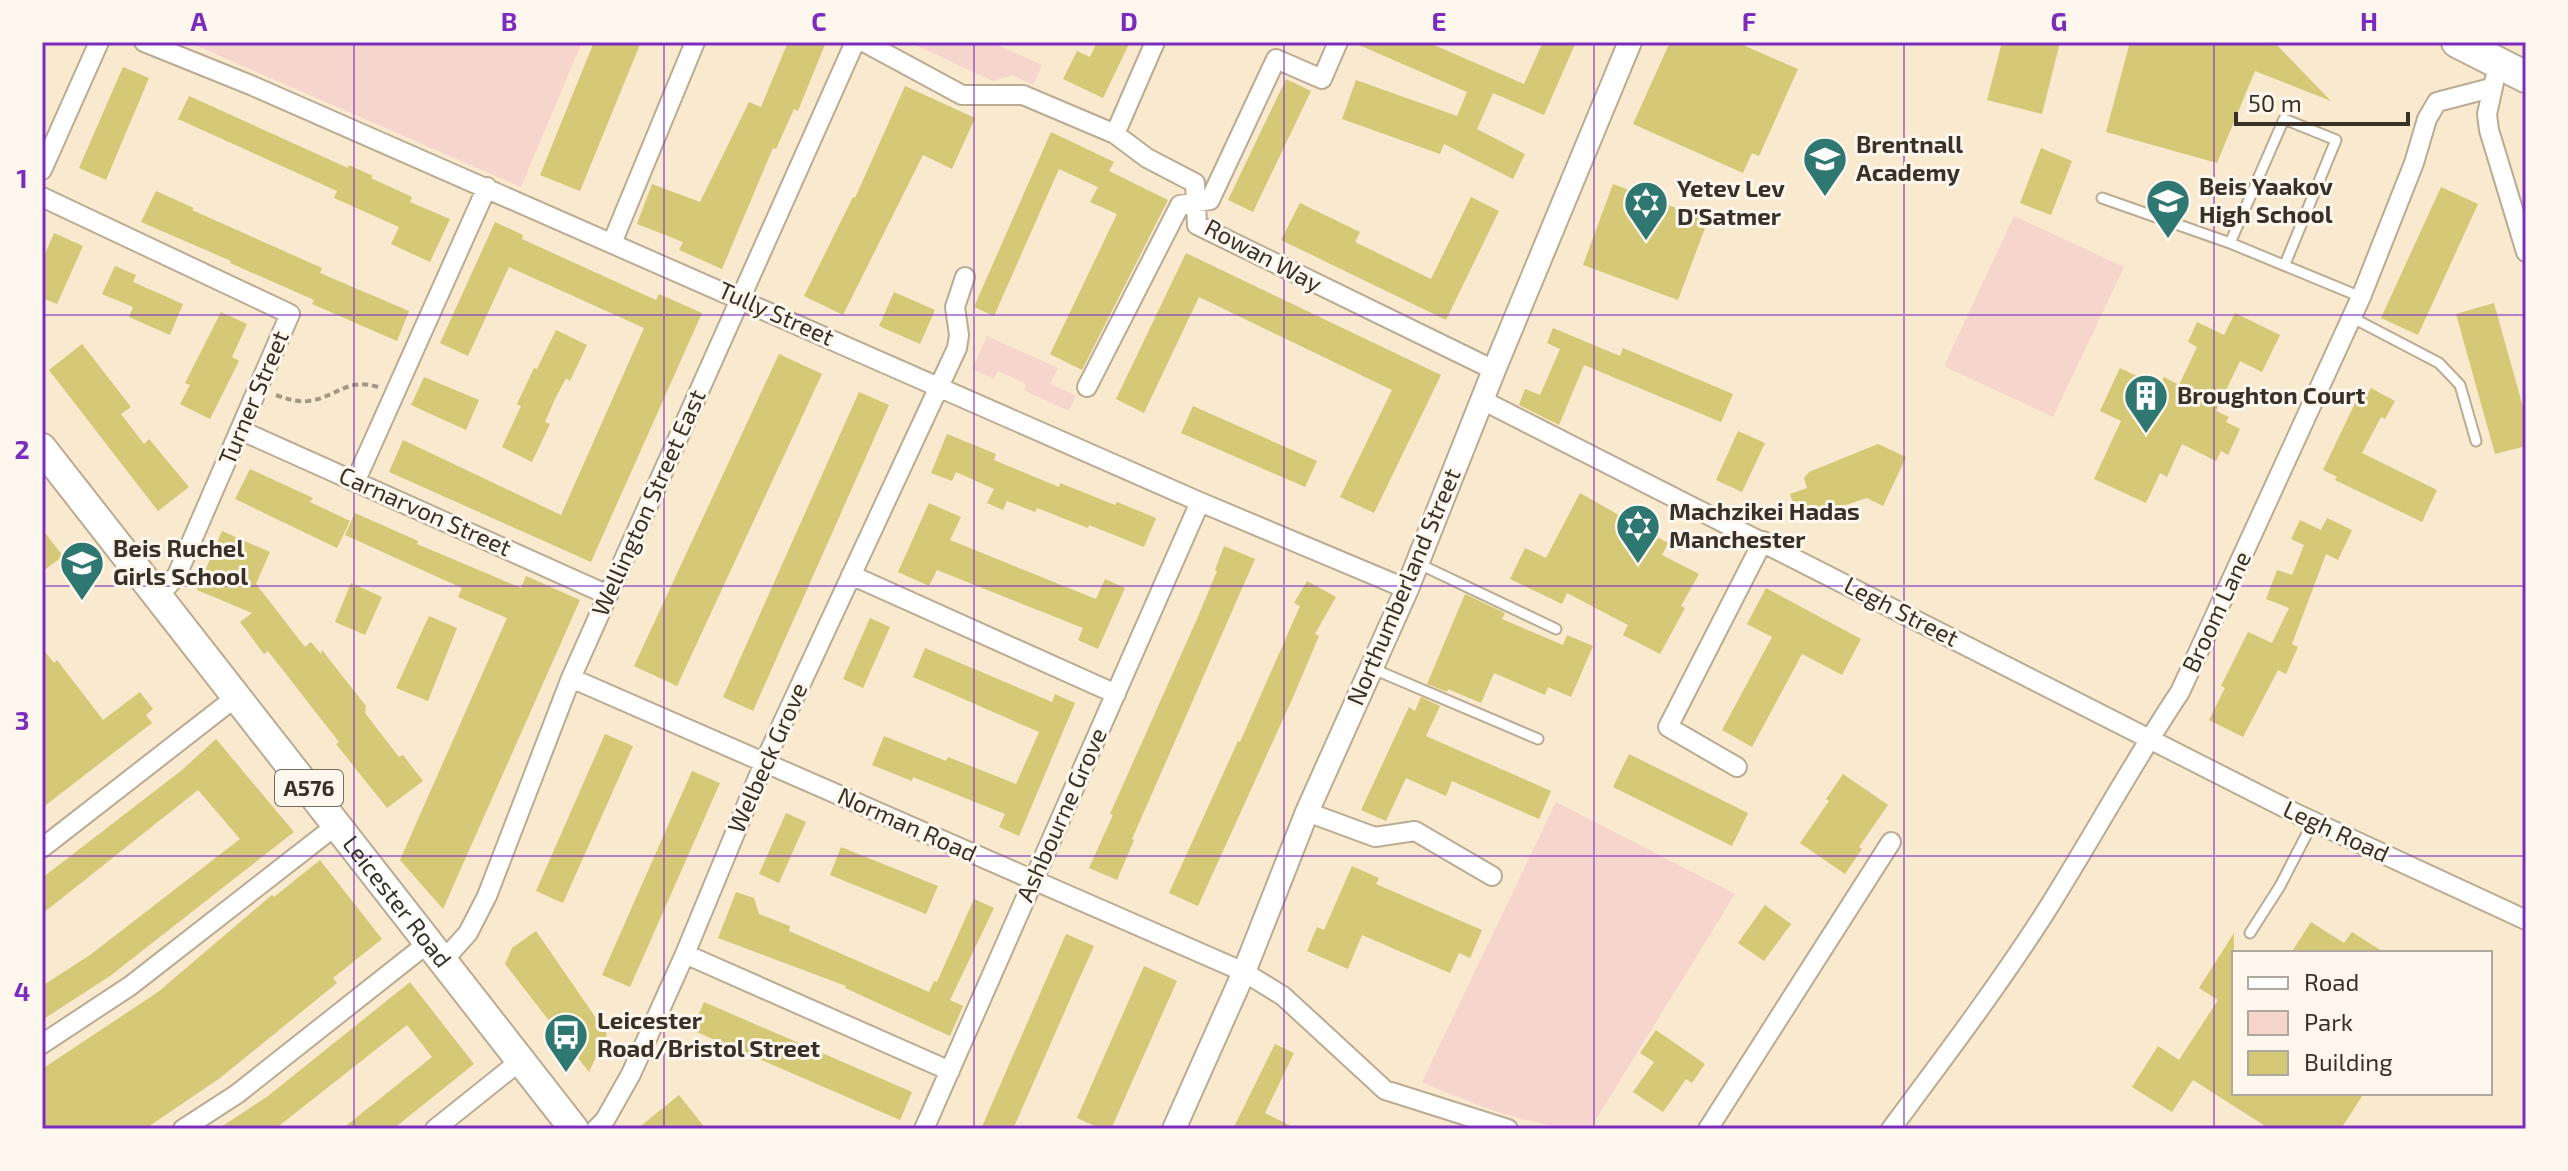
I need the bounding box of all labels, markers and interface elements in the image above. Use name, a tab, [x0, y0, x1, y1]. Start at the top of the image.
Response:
text: A	[191, 5, 208, 36]
text: B	[501, 5, 517, 36]
text: C	[811, 5, 827, 36]
text: D	[1120, 5, 1138, 36]
text: E	[1431, 5, 1447, 36]
text: F	[1742, 5, 1756, 36]
text: G	[2051, 5, 2067, 36]
text: H	[2360, 5, 2378, 36]
scale bar	[2236, 76, 2408, 126]
text: 50 m	[2248, 88, 2302, 117]
place label: Brentnall Academy	[1856, 129, 1963, 186]
school or university icon: Brentnall Academy	[1801, 135, 1849, 198]
text: 1	[16, 162, 28, 193]
place label: Beis Yaakov High School	[2199, 171, 2333, 228]
place label: Yetev Lev D'Satmer	[1677, 173, 1785, 230]
school or university icon: Beis Yaakov High School	[2144, 177, 2192, 240]
synagogue icon: Yetev Lev D'Satmer	[1622, 179, 1670, 242]
street label: Rowan Way	[1200, 212, 1327, 298]
street label: Tully Street	[714, 274, 839, 351]
street label: Turner Street	[211, 326, 294, 469]
building icon: Broughton Court	[2122, 372, 2170, 435]
place label: Broughton Court	[2177, 380, 2366, 409]
street label: Wellington Street East	[585, 385, 711, 620]
text: 2	[14, 433, 30, 464]
street label: Carnarvon Street	[335, 460, 516, 562]
street label: Northumberland Street	[1340, 464, 1466, 709]
place label: Machzikei Hadas Manchester	[1669, 496, 1860, 553]
synagogue icon: Machzikei Hadas Manchester	[1614, 502, 1662, 565]
place label: Beis Ruchel Girls School	[113, 533, 248, 590]
school or university icon: Beis Ruchel Girls School	[58, 539, 106, 602]
street label: Broom Lane	[2175, 546, 2256, 676]
street label: Legh Street	[1840, 569, 1964, 652]
street label: Welbeck Grove	[721, 678, 813, 837]
text: 3	[15, 704, 29, 735]
street label: Ashbourne Grove	[1009, 723, 1112, 906]
road number: A576	[275, 770, 343, 806]
street label: Norman Road	[834, 780, 982, 867]
street label: Legh Road	[2279, 794, 2394, 868]
street label: Leicester Road	[337, 829, 458, 973]
legend	[2232, 951, 2492, 1095]
text: Road	[2304, 967, 2359, 996]
text: 4	[14, 975, 30, 1006]
place label: Leicester Road/Bristol Street	[597, 1005, 820, 1062]
text: Park	[2304, 1007, 2353, 1036]
bus stop icon: Leicester Road/Bristol Street	[542, 1011, 590, 1074]
text: Building	[2304, 1047, 2393, 1076]

